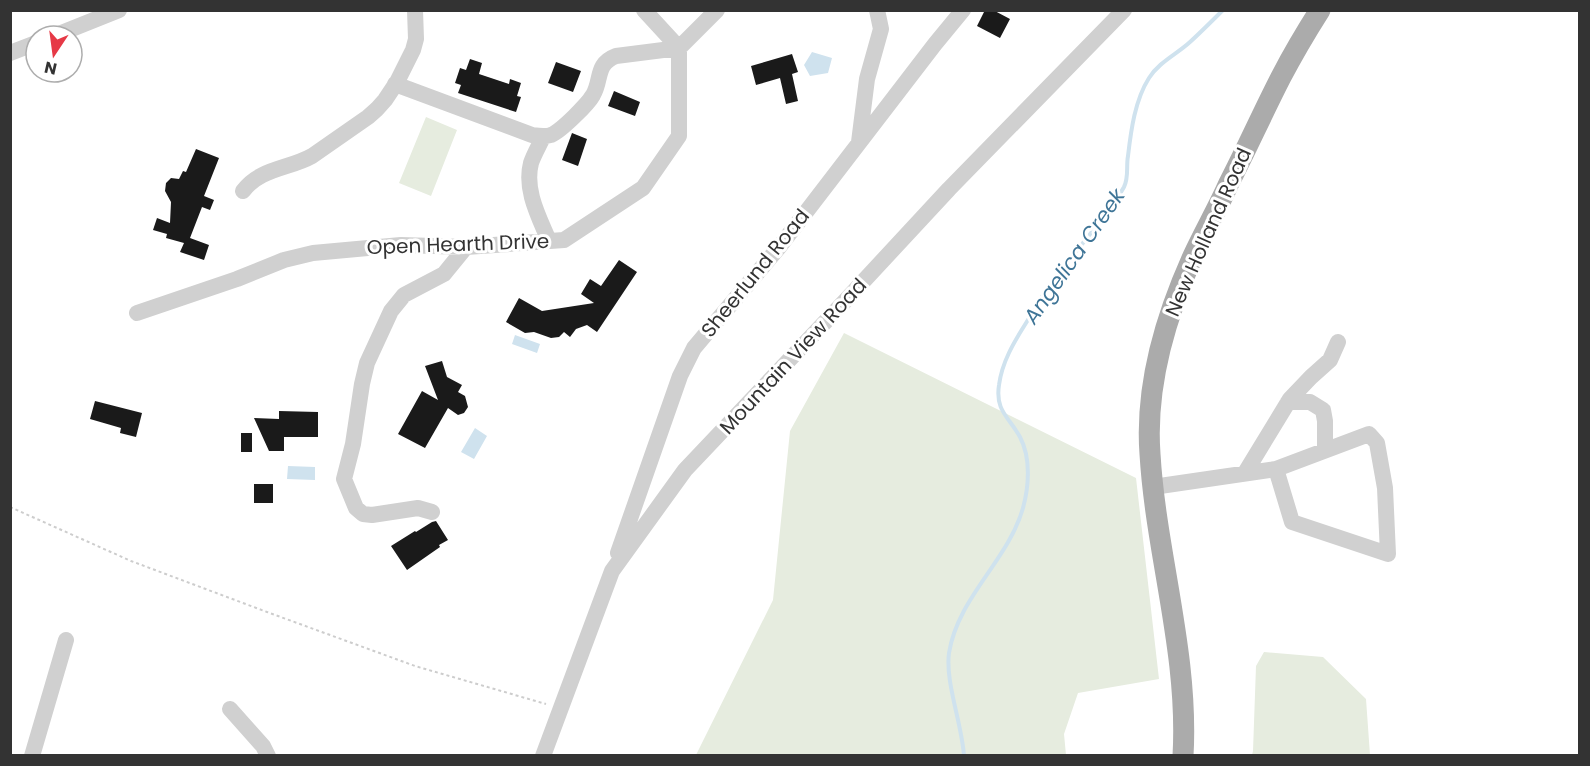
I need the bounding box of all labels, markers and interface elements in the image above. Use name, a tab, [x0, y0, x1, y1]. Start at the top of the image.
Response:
north arrow	[24, 24, 84, 84]
text: N	[42, 56, 59, 81]
street label: New Holland Road	[1158, 143, 1258, 321]
water label: Angelica Creek	[1016, 181, 1132, 330]
street label: Sheerlund Road	[694, 203, 816, 343]
street label: Open Hearth Drive	[366, 227, 550, 261]
street label: Mountain View Road	[713, 272, 873, 440]

